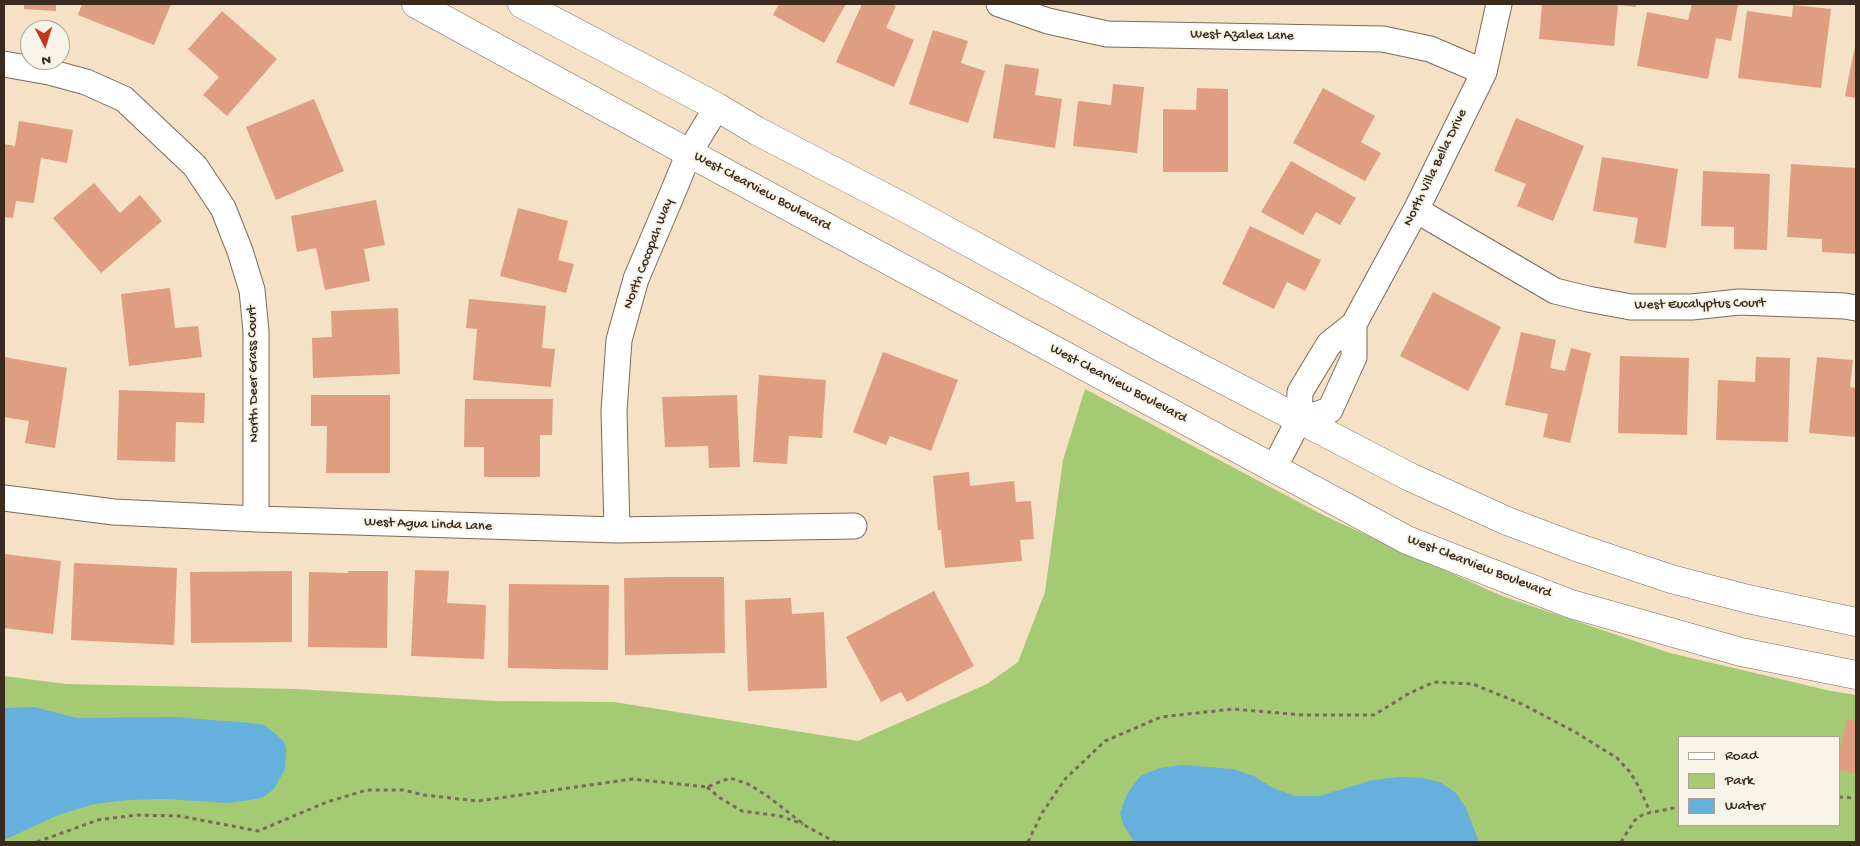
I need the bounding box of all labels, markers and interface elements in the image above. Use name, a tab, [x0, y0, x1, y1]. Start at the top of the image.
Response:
north arrow	[20, 20, 70, 70]
street label: West Azalea Lane	[1190, 27, 1294, 45]
text: N	[41, 51, 52, 68]
street label: North Villa Bella Drive	[1400, 107, 1472, 229]
street label: West Clearview Boulevard	[691, 149, 833, 235]
street label: North Cocopah Way	[620, 196, 678, 312]
street label: West Eucalyptus Court	[1634, 295, 1766, 315]
street label: North Deer Grass Court	[244, 305, 264, 443]
street label: West Clearview Boulevard	[1047, 341, 1189, 427]
street label: West Agua Linda Lane	[364, 514, 492, 536]
street label: West Clearview Boulevard	[1405, 532, 1553, 602]
legend	[1678, 736, 1840, 826]
text: Road	[1725, 747, 1758, 765]
text: Park	[1725, 772, 1754, 790]
text: Water	[1725, 797, 1765, 815]

